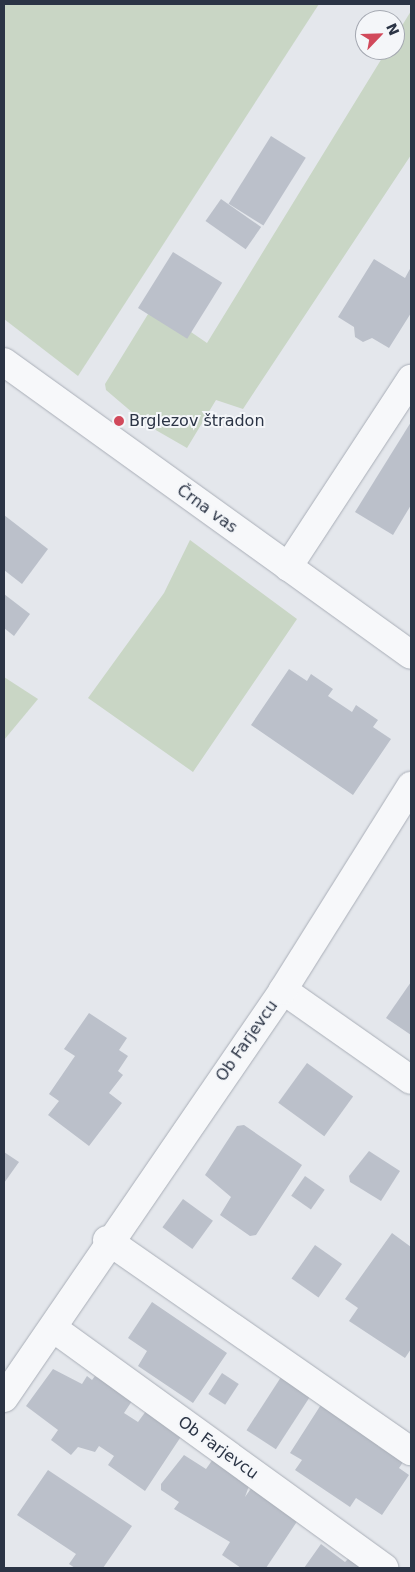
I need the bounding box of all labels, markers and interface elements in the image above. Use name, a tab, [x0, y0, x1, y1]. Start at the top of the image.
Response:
north arrow	[355, 10, 405, 60]
text: N	[383, 21, 402, 38]
place label: Brglezov štradon	[129, 411, 265, 431]
marker: Brglezov štradon	[113, 415, 125, 427]
street label: Črna vas	[173, 481, 241, 537]
street label: Ob Farjevcu	[212, 997, 282, 1085]
street label: Ob Farjevcu	[174, 1412, 262, 1484]

